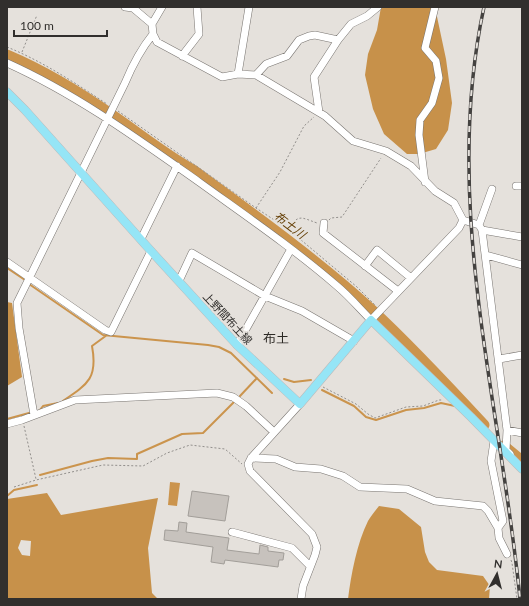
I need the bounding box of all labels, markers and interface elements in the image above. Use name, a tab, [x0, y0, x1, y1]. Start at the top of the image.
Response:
scale bar	[14, 12, 107, 38]
text: 100 m	[20, 18, 54, 33]
water label: 布土川	[271, 208, 310, 243]
street label: 上野間布土線	[201, 289, 255, 347]
district label: 布土	[263, 330, 289, 346]
north arrow	[477, 554, 517, 594]
text: N	[493, 557, 503, 571]

